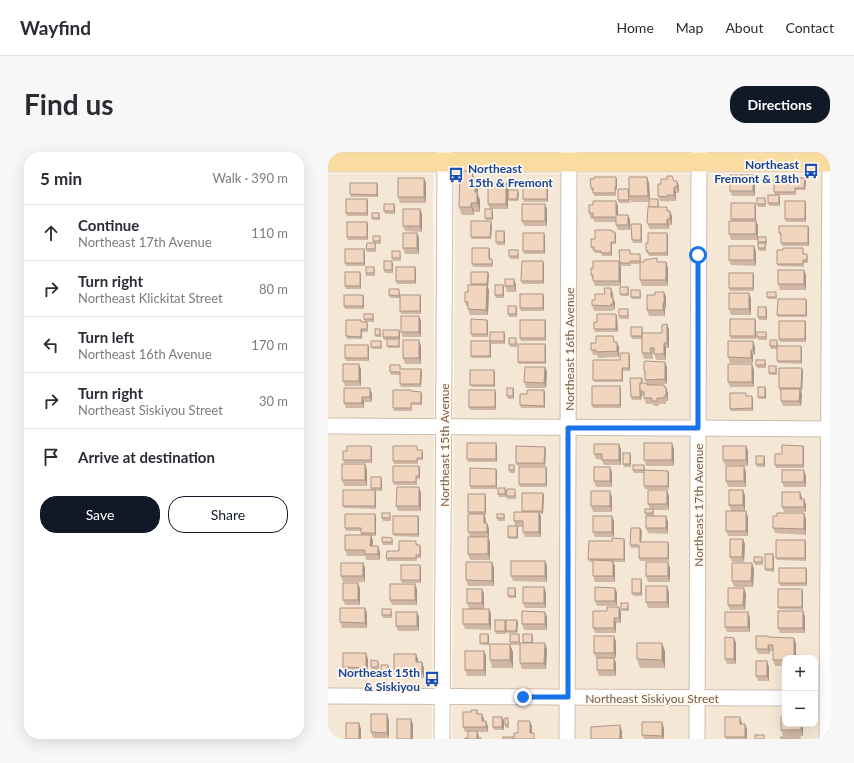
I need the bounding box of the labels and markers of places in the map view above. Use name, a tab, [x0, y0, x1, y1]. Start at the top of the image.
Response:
place label: Northeast Fremont & 18th	[714, 157, 800, 186]
place label: Northeast 15th & Fremont	[468, 161, 553, 190]
bus stop icon: Northeast Fremont & 18th	[802, 162, 820, 180]
bus stop icon: Northeast 15th & Fremont	[447, 166, 465, 184]
place label: Northeast 15th & Siskiyou	[338, 665, 420, 694]
bus stop icon: Northeast 15th & Siskiyou	[423, 670, 441, 688]

